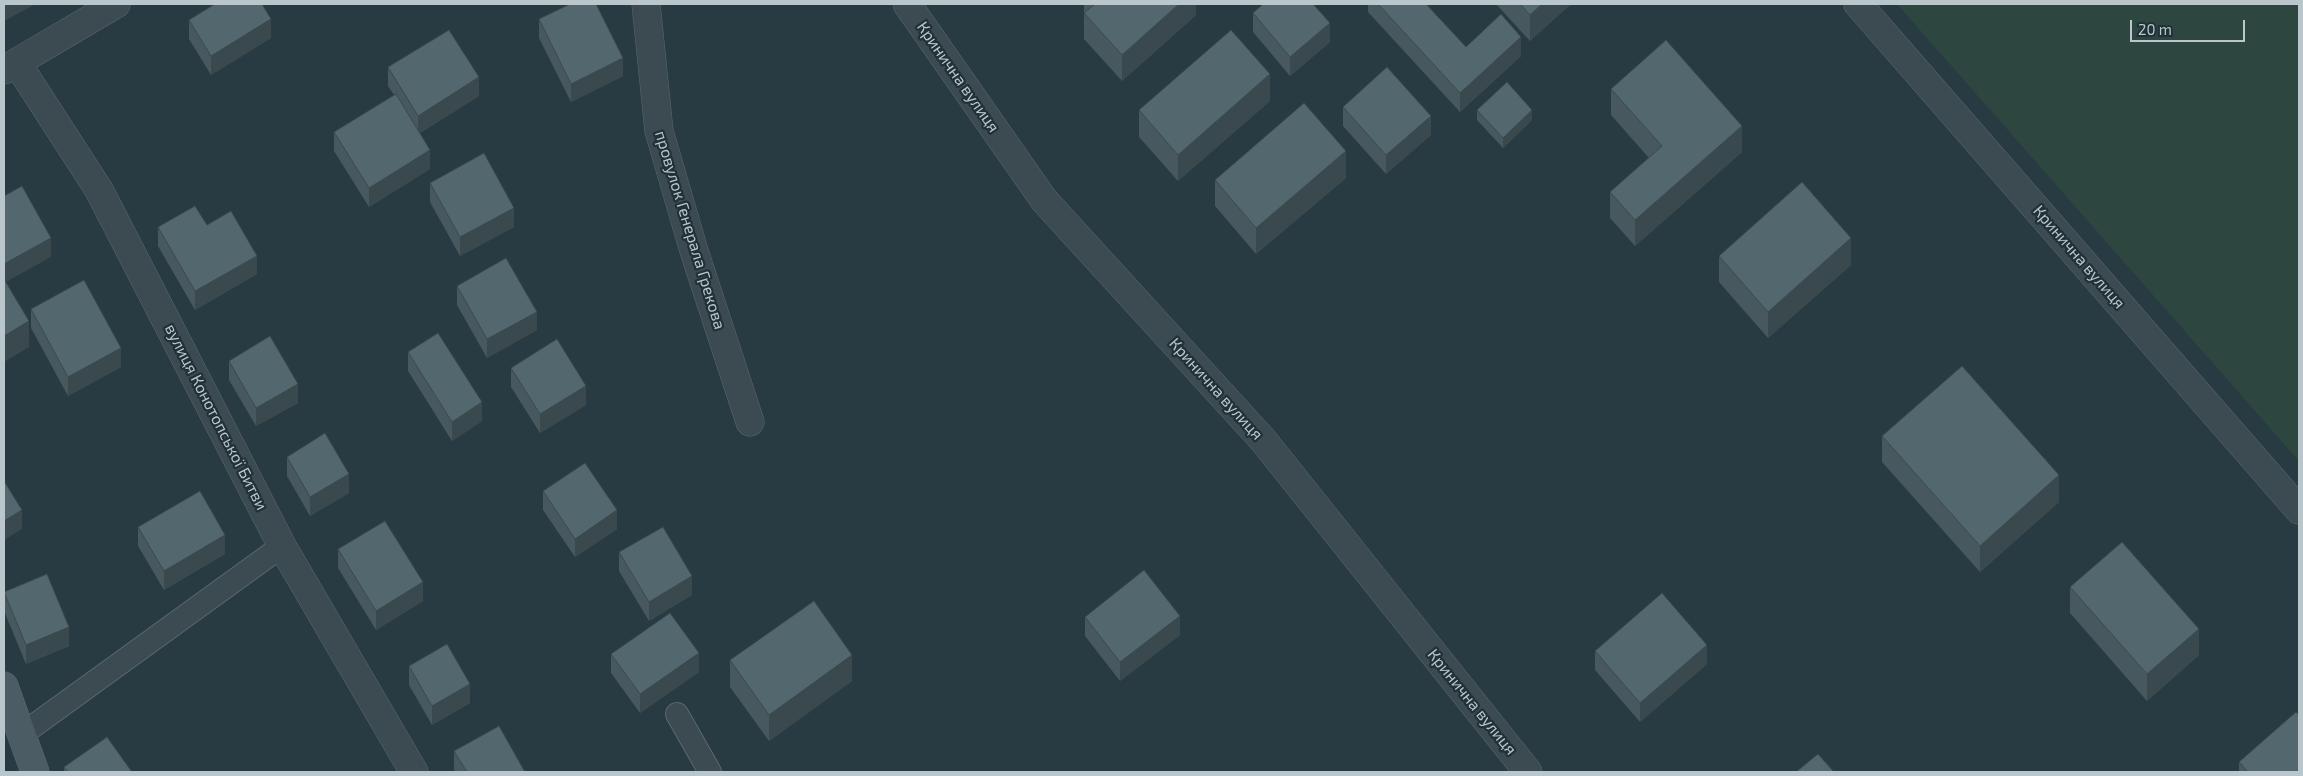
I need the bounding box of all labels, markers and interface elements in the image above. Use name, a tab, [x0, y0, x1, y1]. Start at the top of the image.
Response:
scale bar	[2133, 10, 2248, 42]
street label: Кринична вулиця	[913, 18, 1003, 136]
text: 20 m	[2138, 20, 2172, 38]
street label: провулок Генерала Грекова	[651, 128, 729, 332]
street label: Кринична вулиця	[2029, 201, 2129, 313]
street label: вулиця Конотопської Битви	[161, 321, 271, 513]
street label: Кринична вулиця	[1165, 334, 1267, 444]
street label: Кринична вулиця	[1423, 645, 1521, 759]

